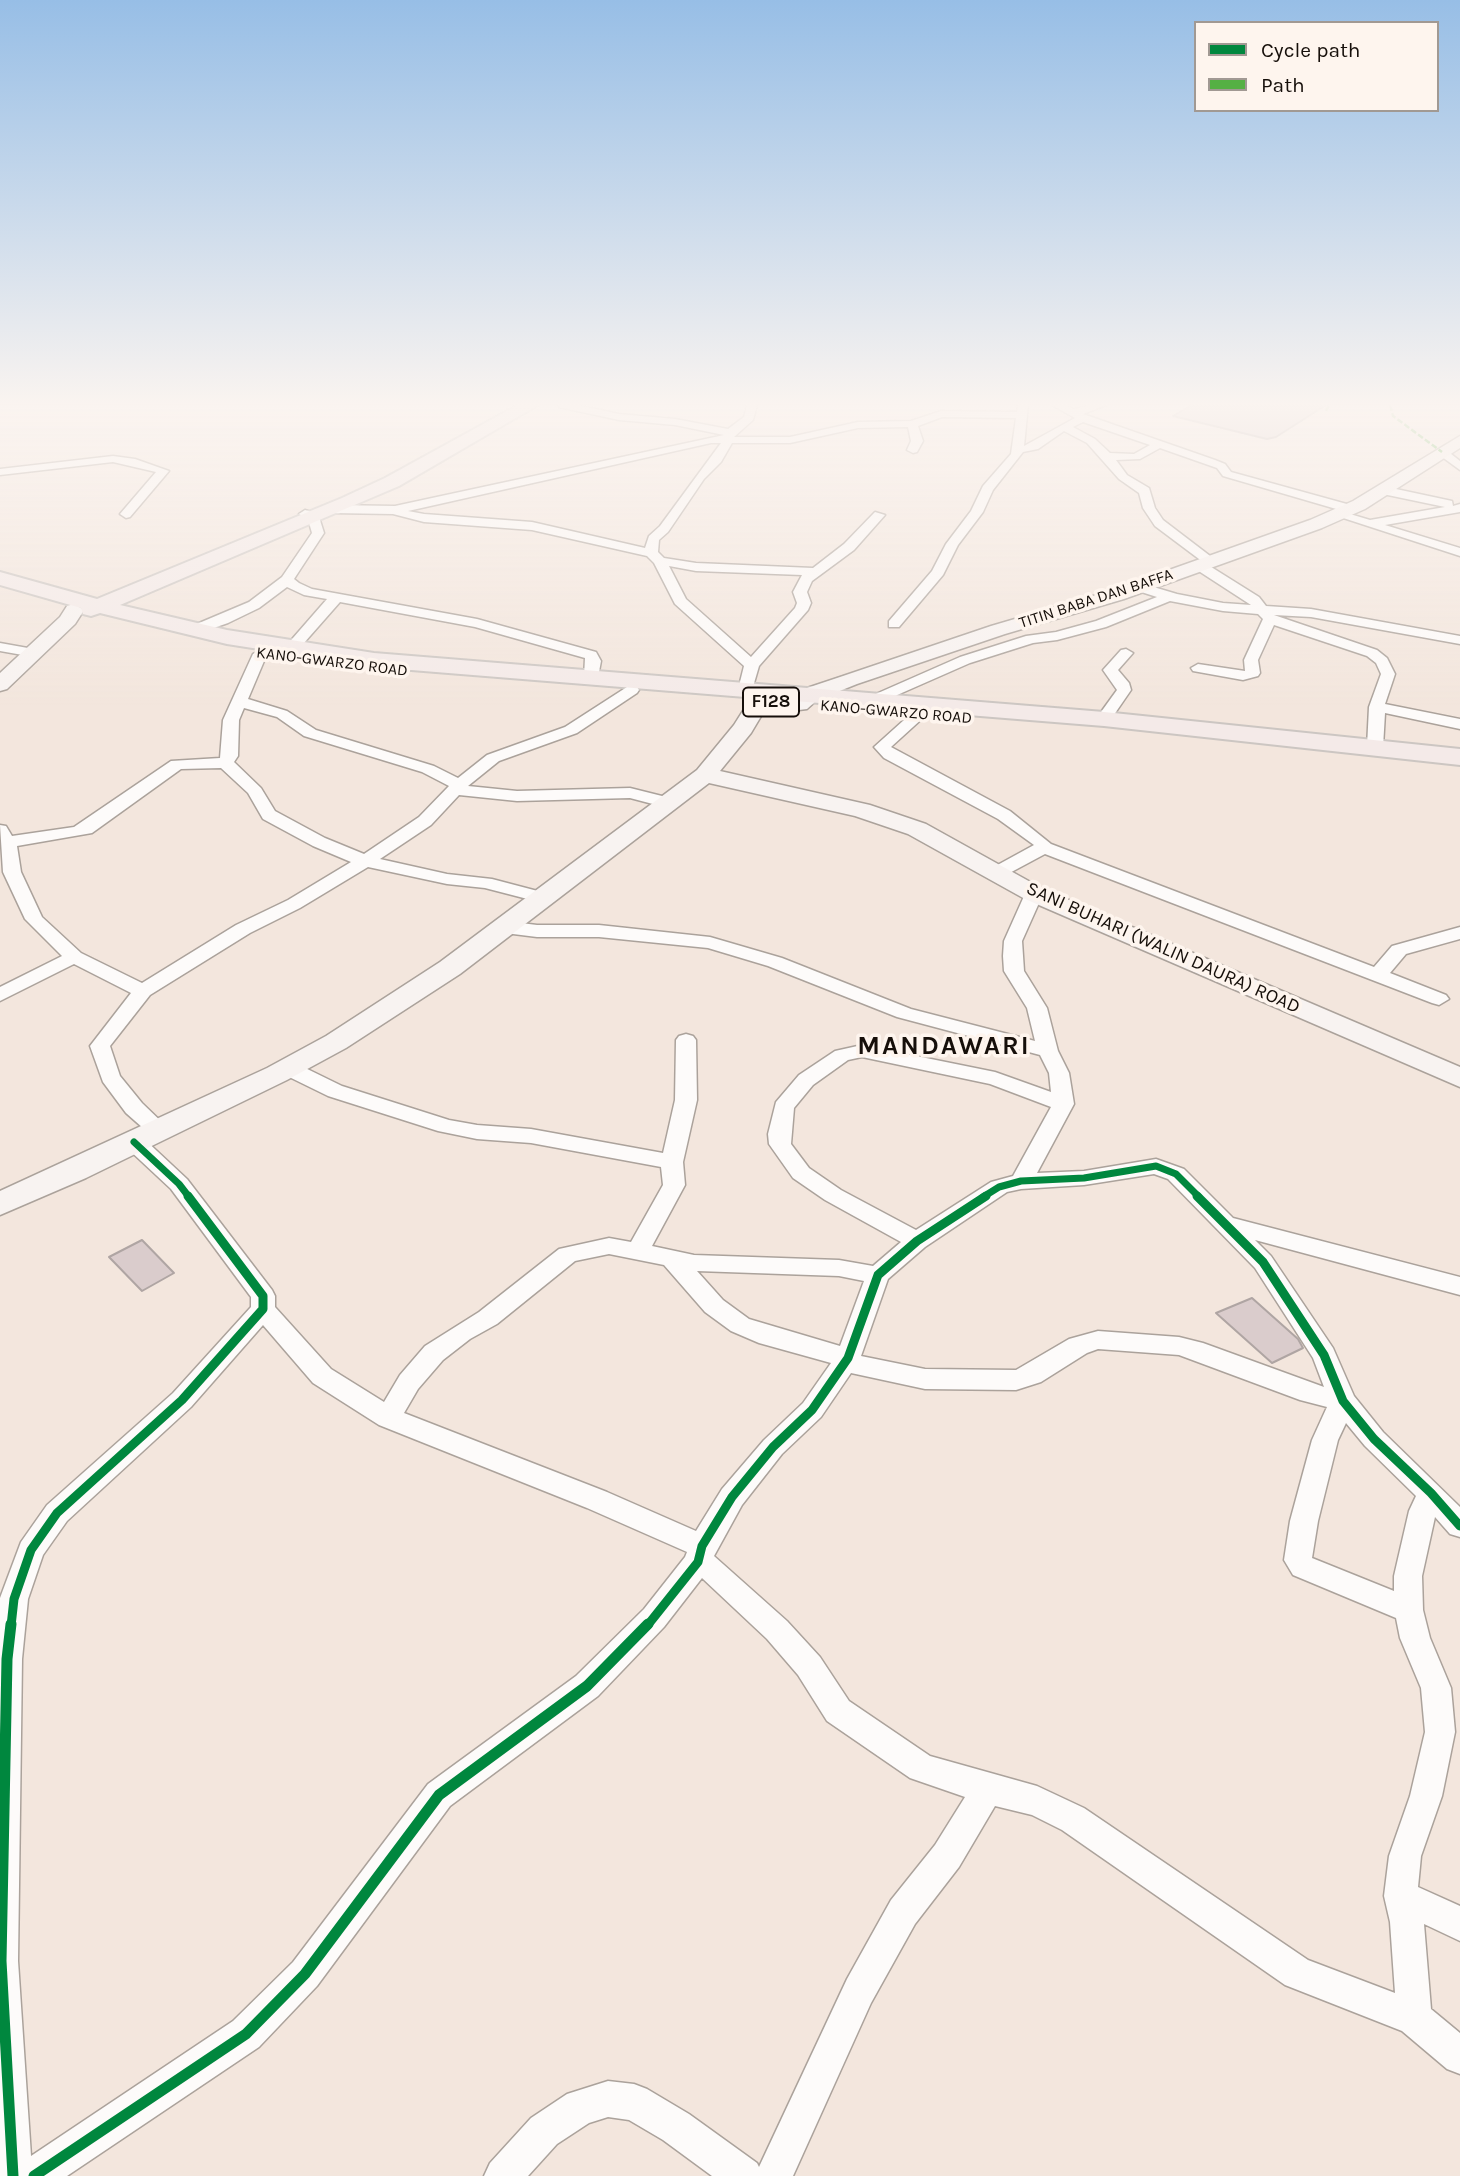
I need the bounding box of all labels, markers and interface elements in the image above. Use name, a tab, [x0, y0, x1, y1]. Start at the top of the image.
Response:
legend	[1194, 21, 1439, 112]
text: Cycle path	[1261, 38, 1361, 62]
text: Path	[1261, 73, 1305, 97]
street label: TITIN BABA DAN BAFFA	[1017, 565, 1175, 633]
street label: KANO-GWARZO ROAD	[255, 643, 409, 681]
road number: F128	[743, 688, 799, 716]
street label: KANO-GWARZO ROAD	[819, 696, 973, 728]
street label: SANI BUHARI (WALIN DAURA) ROAD	[1023, 877, 1303, 1019]
district label: MANDAWARI	[858, 1031, 1030, 1063]

